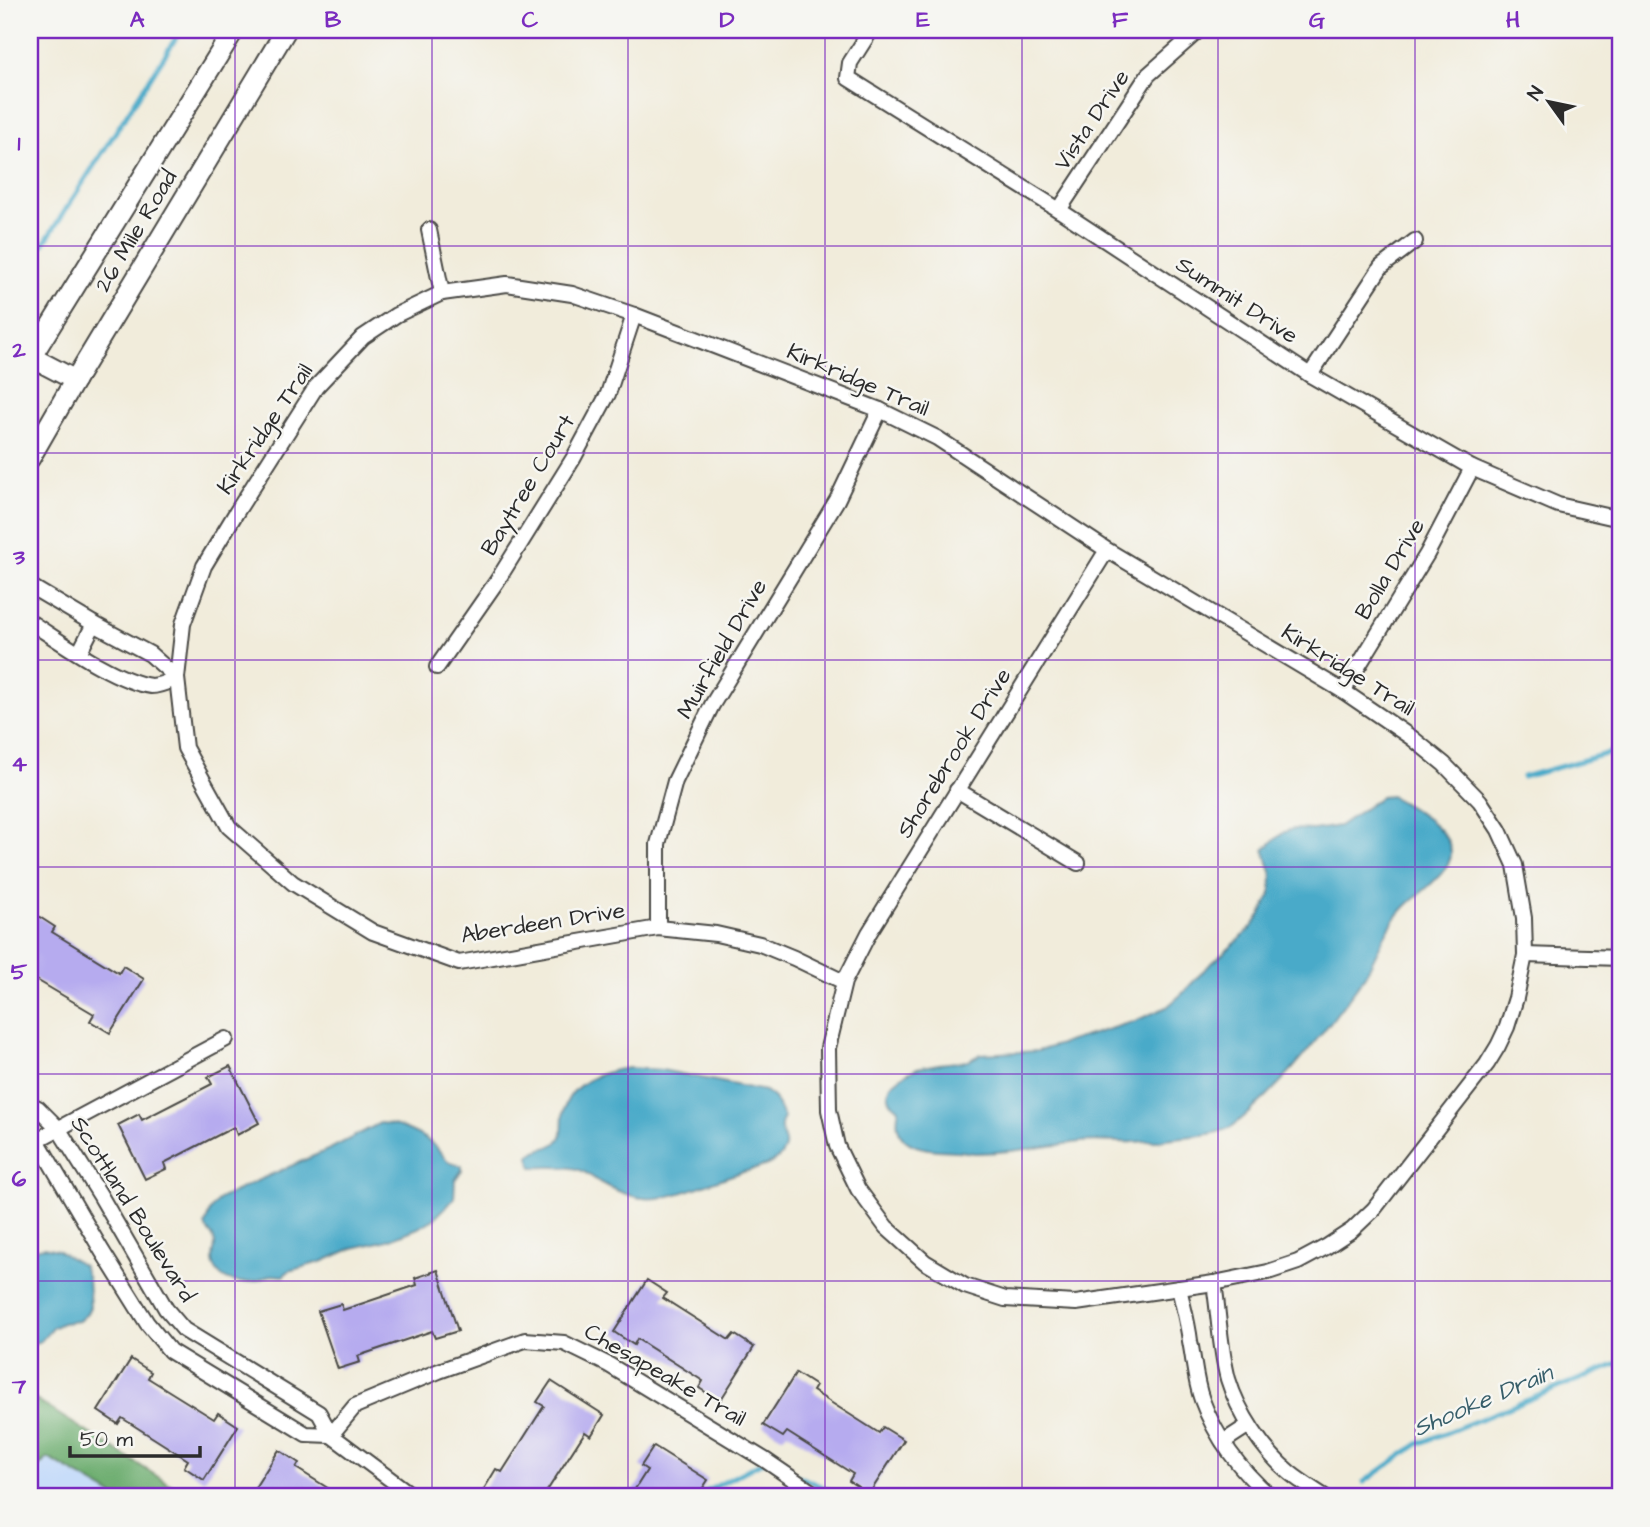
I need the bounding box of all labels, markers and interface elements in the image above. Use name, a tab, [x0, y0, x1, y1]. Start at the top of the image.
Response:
text: A	[130, 4, 145, 36]
text: B	[325, 4, 342, 36]
text: C	[522, 4, 539, 36]
text: D	[720, 4, 735, 36]
text: E	[916, 4, 930, 36]
text: F	[1112, 4, 1129, 36]
text: G	[1309, 4, 1325, 36]
text: H	[1506, 4, 1520, 36]
street label: Vista Drive	[1047, 63, 1137, 177]
north arrow	[1514, 66, 1584, 136]
text: N	[1521, 81, 1551, 106]
text: 1	[18, 127, 21, 159]
street label: 26 Mile Road	[87, 164, 185, 298]
street label: Summit Drive	[1170, 249, 1304, 351]
text: 2	[11, 334, 26, 366]
street label: Kirkridge Trail	[782, 336, 934, 425]
street label: Kirkridge Trail	[209, 357, 321, 501]
street label: Baytree Court	[473, 408, 584, 562]
street label: Bolla Drive	[1347, 512, 1433, 626]
text: 3	[12, 541, 25, 573]
street label: Muirfield Drive	[669, 573, 775, 725]
street label: Kirkridge Trail	[1275, 616, 1421, 725]
street label: Shorebrook Drive	[889, 662, 1019, 844]
text: 4	[11, 748, 27, 780]
street label: Aberdeen Drive	[459, 894, 627, 952]
text: 5	[11, 956, 28, 988]
street label: Scottland Boulevard	[63, 1110, 203, 1308]
text: 6	[12, 1163, 27, 1195]
street label: Chesapeake Trail	[578, 1316, 752, 1434]
water label: Shooke Drain	[1408, 1356, 1560, 1446]
text: 7	[11, 1370, 27, 1402]
scale bar	[70, 1415, 200, 1459]
text: 50 m	[80, 1425, 134, 1454]

